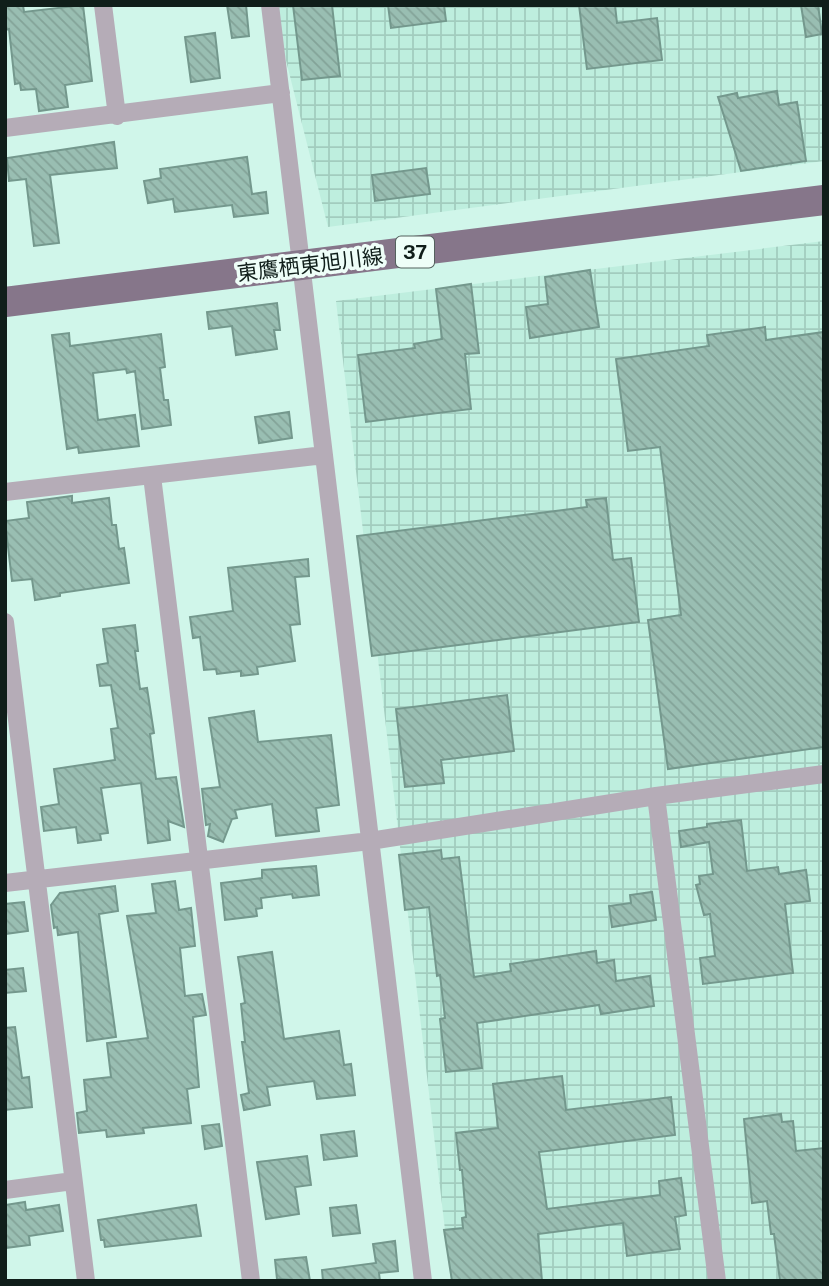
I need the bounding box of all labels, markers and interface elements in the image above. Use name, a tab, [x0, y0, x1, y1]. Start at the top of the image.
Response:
road number: 37	[396, 236, 434, 268]
street label: 東鷹栖東旭川線	[235, 243, 384, 286]

